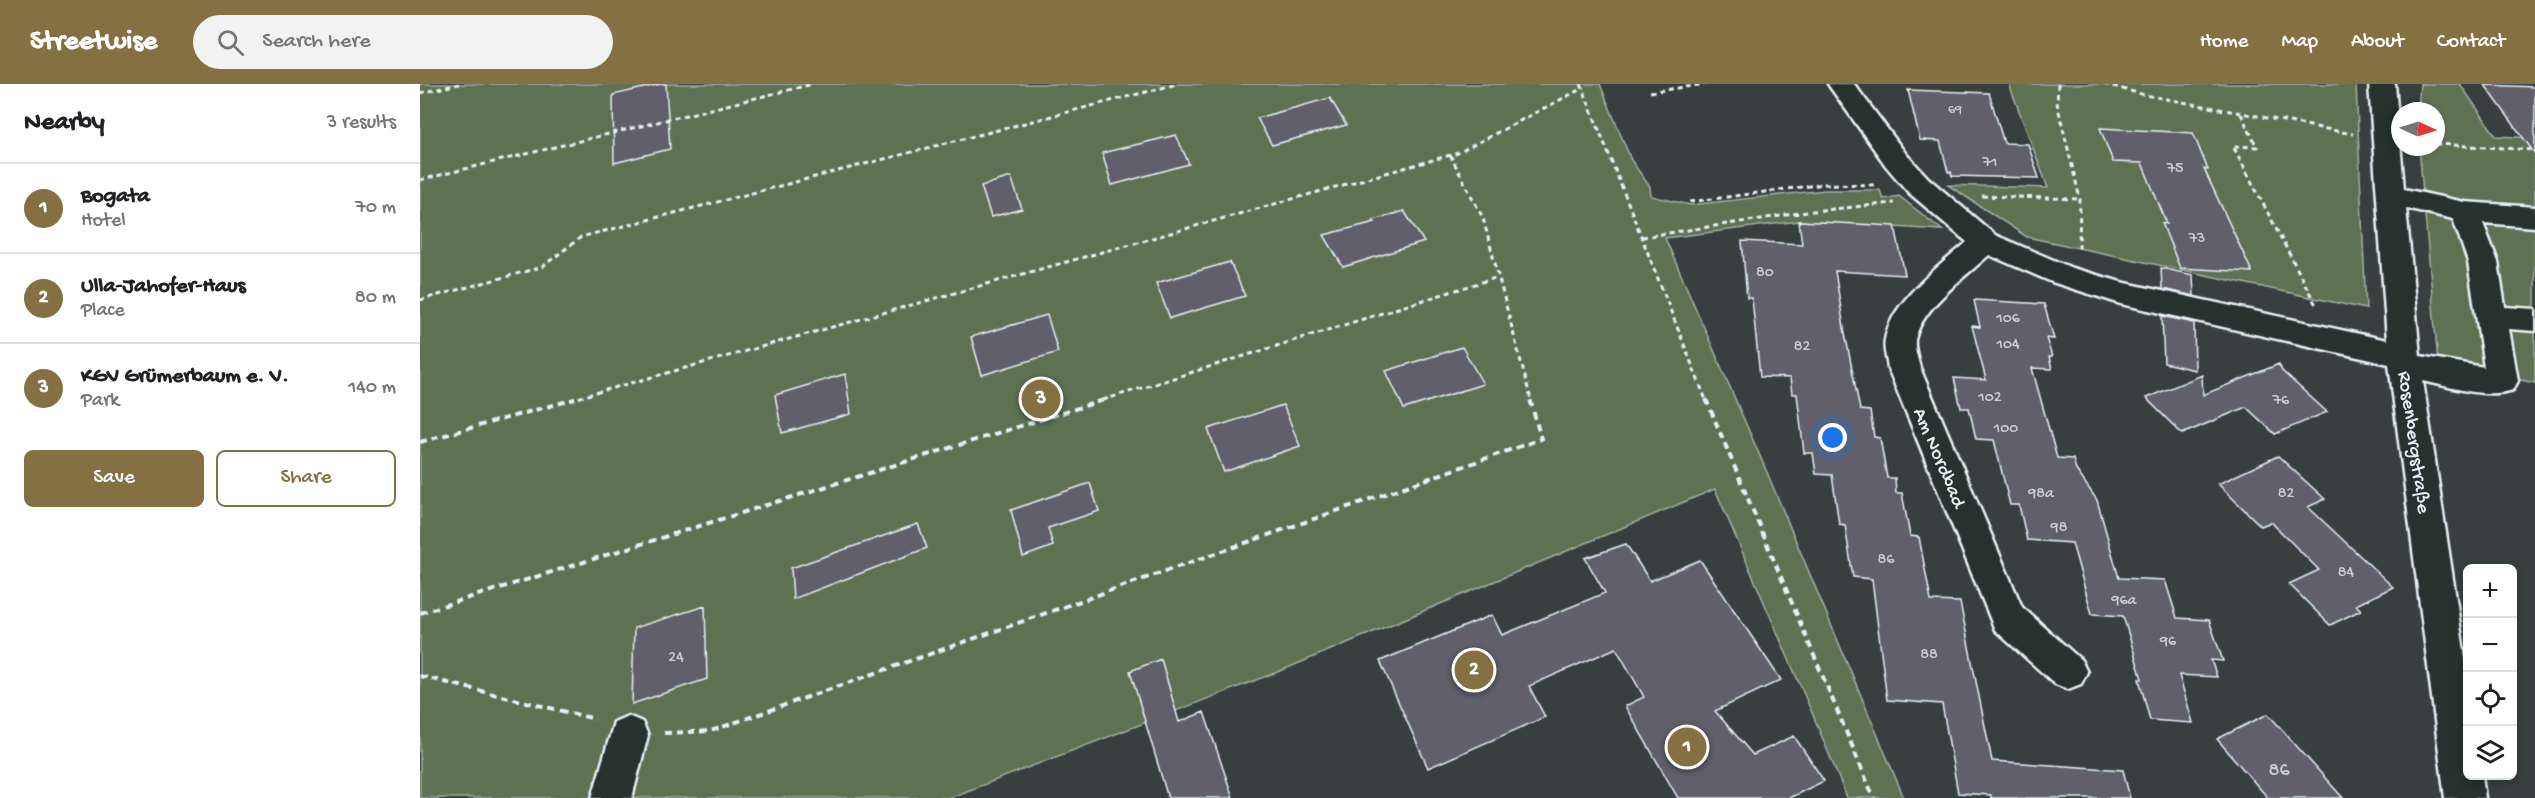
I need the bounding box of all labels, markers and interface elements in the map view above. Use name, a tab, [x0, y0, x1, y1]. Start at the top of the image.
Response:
search box	[193, 15, 613, 69]
text: Streetwise	[30, 26, 157, 59]
icon: search	[214, 26, 247, 59]
text: Search here	[262, 29, 371, 55]
text: Home	[2200, 30, 2248, 55]
text: Map	[2281, 30, 2318, 55]
text: About	[2351, 30, 2404, 55]
text: Contact	[2437, 30, 2505, 55]
house number: 69	[1948, 102, 1962, 119]
north arrow	[2391, 102, 2445, 156]
text: Nearby	[24, 108, 105, 139]
text: 3 results	[327, 112, 396, 135]
house number: 71	[1982, 154, 1997, 173]
house number: 75	[2166, 160, 2183, 179]
text: Bogata	[81, 184, 150, 210]
text: 1	[39, 197, 48, 220]
text: 70 m	[355, 197, 396, 220]
text: Hotel	[81, 210, 126, 233]
house number: 73	[2188, 230, 2205, 249]
house number: 80	[1756, 264, 1774, 283]
text: Ulla-Jahofer-Haus	[81, 274, 246, 300]
text: 2	[39, 287, 48, 310]
text: 80 m	[355, 287, 396, 310]
text: Place	[81, 300, 125, 323]
house number: 106	[1995, 310, 2021, 329]
house number: 104	[1995, 336, 2020, 355]
house number: 82	[1794, 338, 1810, 357]
text: KGV Grümerbaum e. V.	[81, 364, 289, 390]
street label: Rosenbergstraße	[2391, 370, 2434, 516]
pin: 3	[1022, 376, 1060, 422]
text: 3	[38, 377, 49, 400]
text: 140 m	[348, 377, 396, 400]
house number: 102	[1977, 389, 2002, 408]
text: Park	[81, 390, 119, 413]
house number: 76	[2272, 392, 2290, 411]
street label: Am Nordbad	[1906, 405, 1970, 514]
house number: 100	[1993, 420, 2018, 439]
your location	[1818, 423, 1847, 452]
button: Save	[24, 450, 204, 507]
button: Share	[216, 450, 396, 507]
house number: 98a	[2027, 485, 2055, 504]
house number: 82	[2278, 485, 2294, 504]
house number: 98	[2050, 519, 2068, 538]
house number: 86	[1878, 551, 1895, 570]
house number: 84	[2338, 564, 2355, 583]
map controls	[2463, 564, 2517, 780]
button: +	[2463, 564, 2517, 618]
house number: 96a	[2110, 592, 2138, 611]
button: −	[2463, 618, 2517, 672]
house number: 96	[2159, 633, 2177, 652]
house number: 88	[1920, 646, 1938, 665]
pin: 2	[1454, 648, 1494, 692]
house number: 24	[668, 649, 684, 668]
button: locate	[2463, 672, 2517, 726]
pin: 1	[1668, 724, 1706, 770]
button: layers	[2463, 726, 2517, 780]
house number: 86	[2268, 760, 2290, 783]

